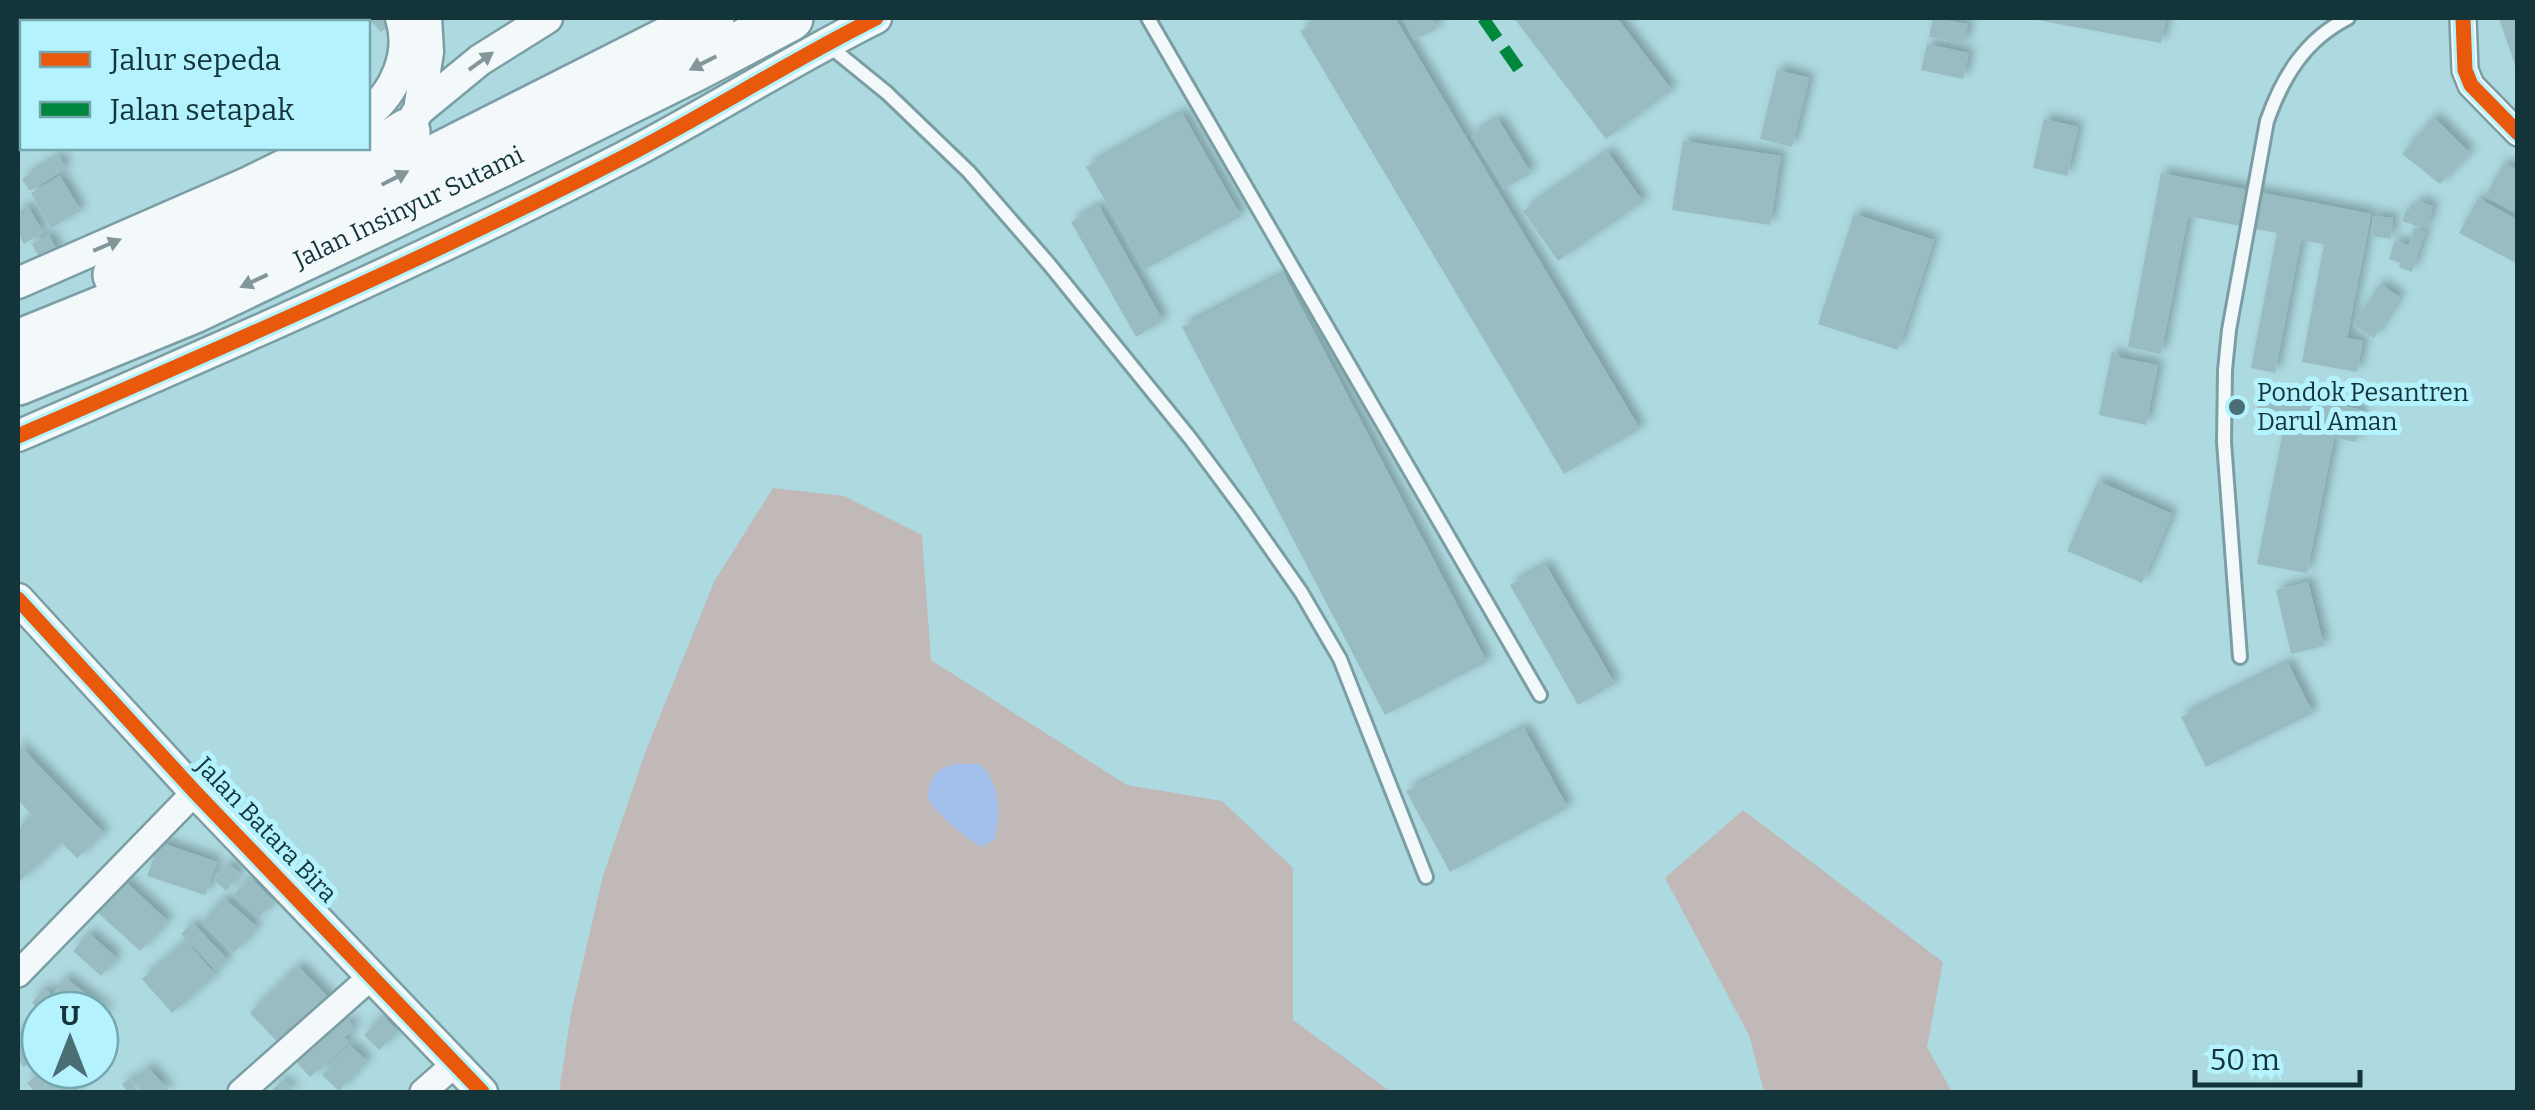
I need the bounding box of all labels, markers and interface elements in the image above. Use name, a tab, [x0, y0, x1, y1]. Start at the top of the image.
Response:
legend	[20, 20, 370, 150]
text: Jalur sepeda	[109, 42, 281, 78]
one-way arrow	[468, 52, 494, 71]
one-way arrow	[689, 54, 718, 71]
text: Jalan setapak	[109, 92, 294, 128]
street label: Jalan Insinyur Sutami	[288, 140, 529, 276]
one-way arrow	[381, 170, 410, 187]
one-way arrow	[93, 237, 122, 253]
one-way arrow	[239, 273, 268, 290]
place label: Pondok Pesantren Darul Aman	[2257, 378, 2469, 437]
marker: Pondok Pesantren Darul Aman	[2226, 396, 2248, 418]
street label: Jalan Batara Bira	[188, 750, 343, 909]
north arrow	[20, 990, 120, 1090]
text: U	[60, 999, 81, 1032]
scale bar	[2195, 1025, 2360, 1087]
text: 50 m	[2210, 1042, 2280, 1078]

